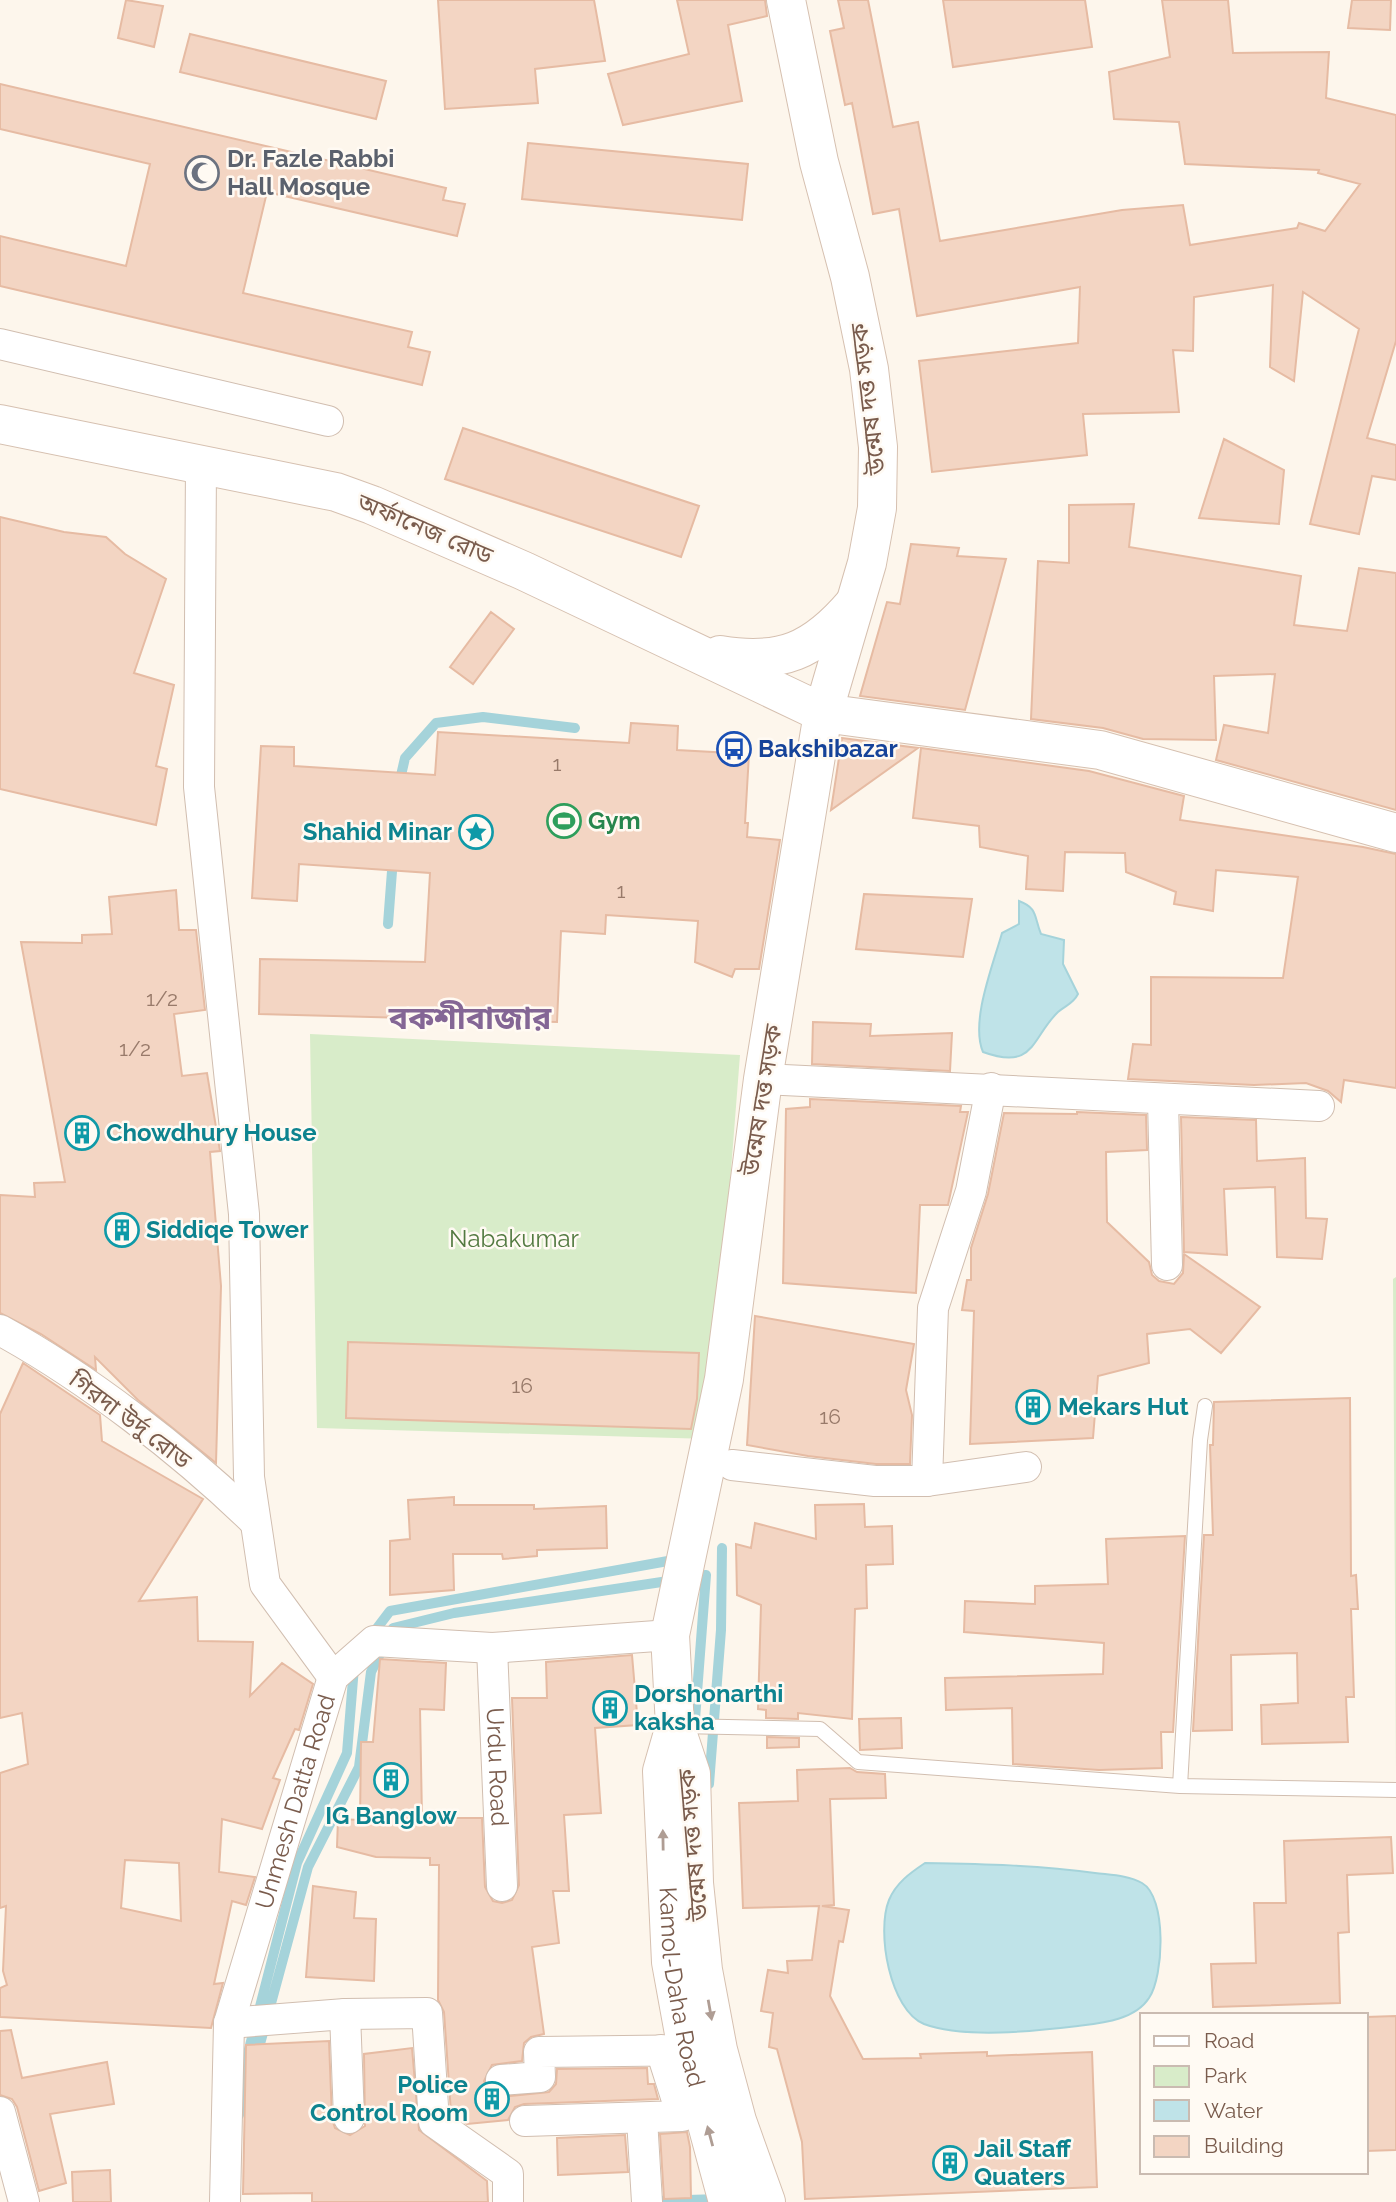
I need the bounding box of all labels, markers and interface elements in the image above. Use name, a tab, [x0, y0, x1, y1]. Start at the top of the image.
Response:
place label: Dr. Fazle Rabbi Hall Mosque	[227, 144, 394, 201]
mosque icon: Dr. Fazle Rabbi Hall Mosque	[183, 154, 221, 192]
street label: উন্মেষ দত্ত সড়ক	[844, 321, 891, 478]
street label: অর্ফানেজ রোড	[352, 487, 498, 570]
bus stop icon: Bakshibazar	[715, 730, 753, 768]
place label: Bakshibazar	[758, 734, 898, 763]
house number: 1	[553, 751, 562, 776]
sports icon: Gym	[545, 802, 583, 840]
place label: Gym	[588, 806, 641, 835]
place icon: Shahid Minar	[457, 813, 495, 851]
place label: Shahid Minar	[303, 817, 452, 846]
house number: 1	[617, 878, 626, 903]
house number: 1/2	[146, 986, 178, 1011]
district label: বকশীবাজার	[388, 999, 552, 1036]
street label: উন্মেষ দত্ত সড়ক	[735, 1022, 788, 1179]
house number: 1/2	[119, 1036, 151, 1061]
building icon: Chowdhury House	[63, 1114, 101, 1152]
place label: Chowdhury House	[106, 1118, 317, 1147]
building icon: Siddiqe Tower	[103, 1211, 141, 1249]
place label: Siddiqe Tower	[146, 1215, 309, 1244]
park label: Nabakumar	[449, 1224, 580, 1253]
street label: গিরদা উর্দু রোড	[63, 1364, 198, 1475]
house number: 16	[511, 1373, 533, 1398]
building icon: Mekars Hut	[1014, 1388, 1052, 1426]
place label: Mekars Hut	[1058, 1392, 1189, 1421]
house number: 16	[819, 1404, 841, 1429]
place label: Dorshonarthi kaksha	[634, 1679, 783, 1736]
building icon: Dorshonarthi kaksha	[591, 1689, 629, 1727]
street label: Unmesh Datta Road	[249, 1691, 341, 1913]
street label: Urdu Road	[481, 1707, 514, 1827]
building icon: IG Banglow	[372, 1761, 410, 1799]
street label: উন্মেষ দত্ত সড়ক	[671, 1767, 714, 1923]
place label: IG Banglow	[325, 1801, 458, 1830]
one-way arrow	[658, 1829, 669, 1851]
street label: Kamol-Daha Road	[653, 1886, 711, 2090]
one-way arrow	[705, 2000, 716, 2022]
legend	[1140, 2013, 1368, 2174]
text: Road	[1204, 2028, 1254, 2053]
text: Park	[1204, 2063, 1247, 2088]
place label: Police Control Room	[310, 2070, 468, 2127]
building icon: Police Control Room	[473, 2080, 511, 2118]
text: Water	[1204, 2098, 1263, 2123]
one-way arrow	[704, 2125, 715, 2147]
text: Building	[1204, 2133, 1284, 2158]
place label: Jail Staff Quaters	[974, 2134, 1072, 2191]
building icon: Jail Staff Quaters	[931, 2144, 969, 2182]

